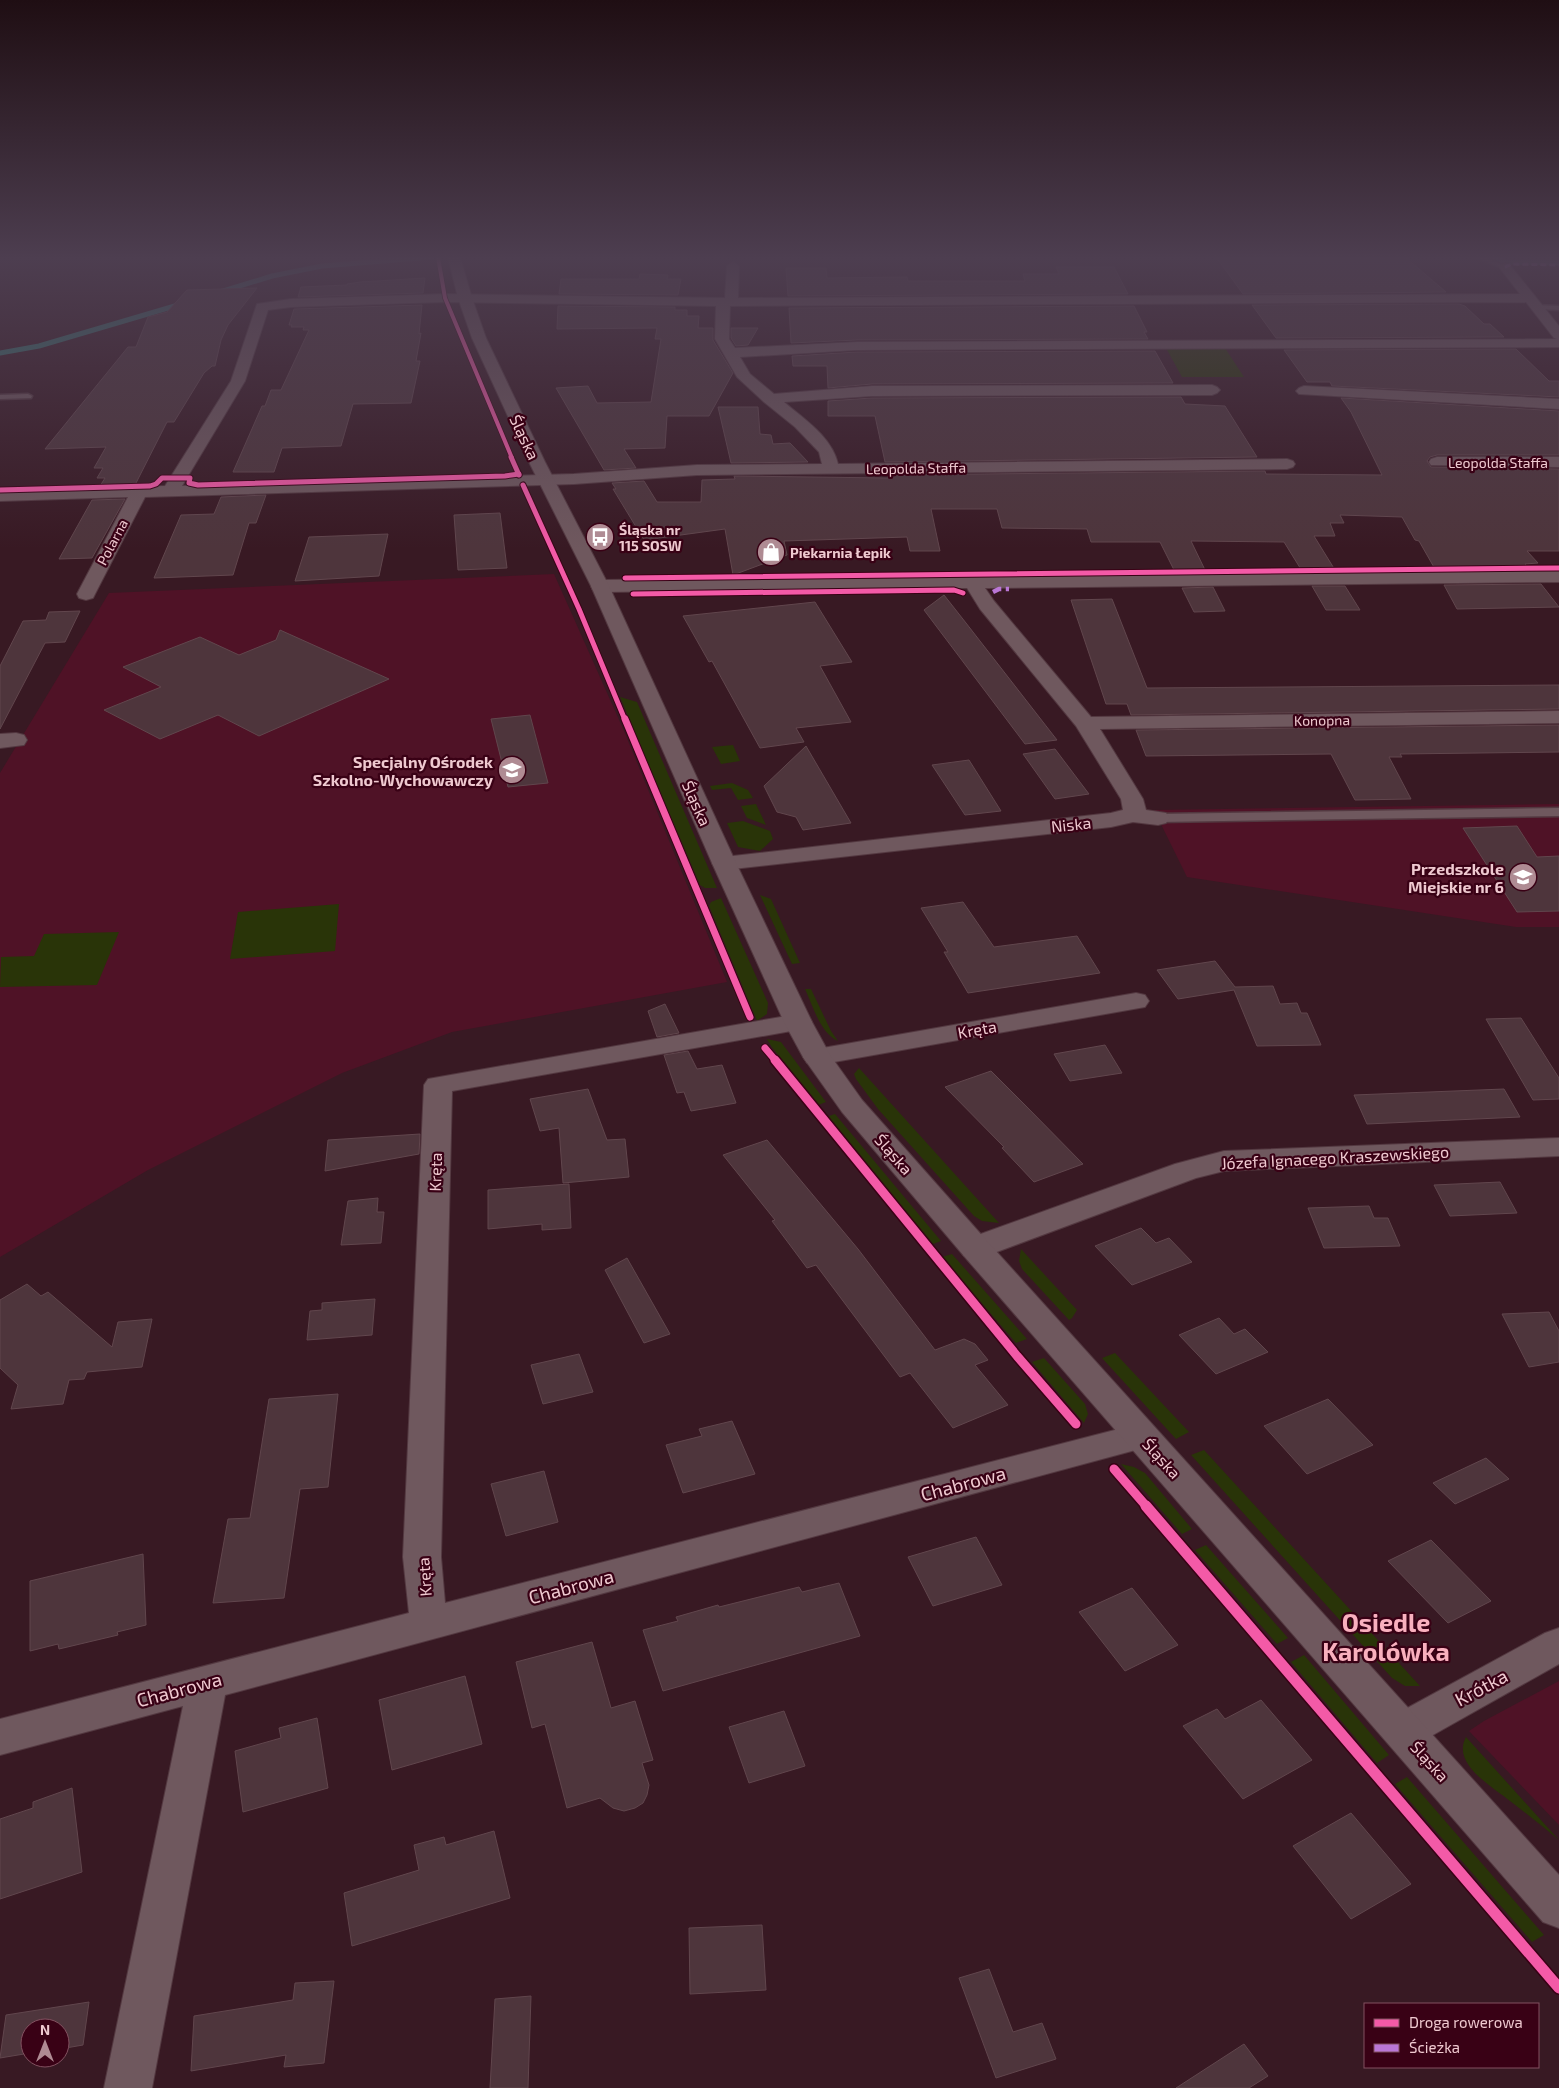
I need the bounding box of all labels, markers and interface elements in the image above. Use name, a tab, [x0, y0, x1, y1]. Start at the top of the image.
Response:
street label: Śląska	[506, 411, 544, 463]
street label: Leopolda Staffa	[1448, 454, 1548, 471]
street label: Leopolda Staffa	[866, 459, 966, 477]
street label: Polarna	[93, 516, 131, 568]
place label: Śląska nr 115 SOSW	[619, 521, 682, 554]
bus stop icon: Śląska nr 115 SOSW	[585, 522, 615, 552]
shop icon: Piekarnia Łepik	[756, 537, 786, 567]
place label: Piekarnia Łepik	[790, 544, 891, 561]
street label: Konopna	[1294, 711, 1350, 729]
place label: Specjalny Ośrodek Szkolno-Wychowawczy	[313, 752, 493, 790]
school or university icon: Specjalny Ośrodek Szkolno-Wychowawczy	[497, 755, 527, 785]
street label: Śląska	[679, 777, 715, 829]
street label: Niska	[1050, 812, 1092, 836]
place label: Przedszkole Miejskie nr 6	[1408, 859, 1504, 896]
school or university icon: Przedszkole Miejskie nr 6	[1508, 862, 1538, 892]
street label: Kręta	[956, 1016, 998, 1042]
street label: Śląska	[871, 1130, 917, 1178]
street label: Józefa Ignacego Kraszewskiego	[1221, 1142, 1449, 1172]
street label: Kręta	[425, 1152, 445, 1192]
street label: Śląska	[1139, 1434, 1185, 1482]
street label: Chabrowa	[918, 1461, 1008, 1505]
street label: Kręta	[413, 1557, 435, 1597]
street label: Chabrowa	[526, 1564, 616, 1608]
district label: Osiedle Karolówka	[1322, 1607, 1450, 1666]
street label: Krótka	[1451, 1664, 1511, 1710]
street label: Chabrowa	[134, 1667, 224, 1711]
street label: Śląska	[1407, 1737, 1453, 1785]
legend	[1364, 2003, 1539, 2068]
text: Droga rowerowa	[1409, 2013, 1523, 2031]
north arrow	[20, 2018, 70, 2068]
text: N	[40, 2021, 50, 2038]
text: Ścieżka	[1409, 2038, 1460, 2056]

